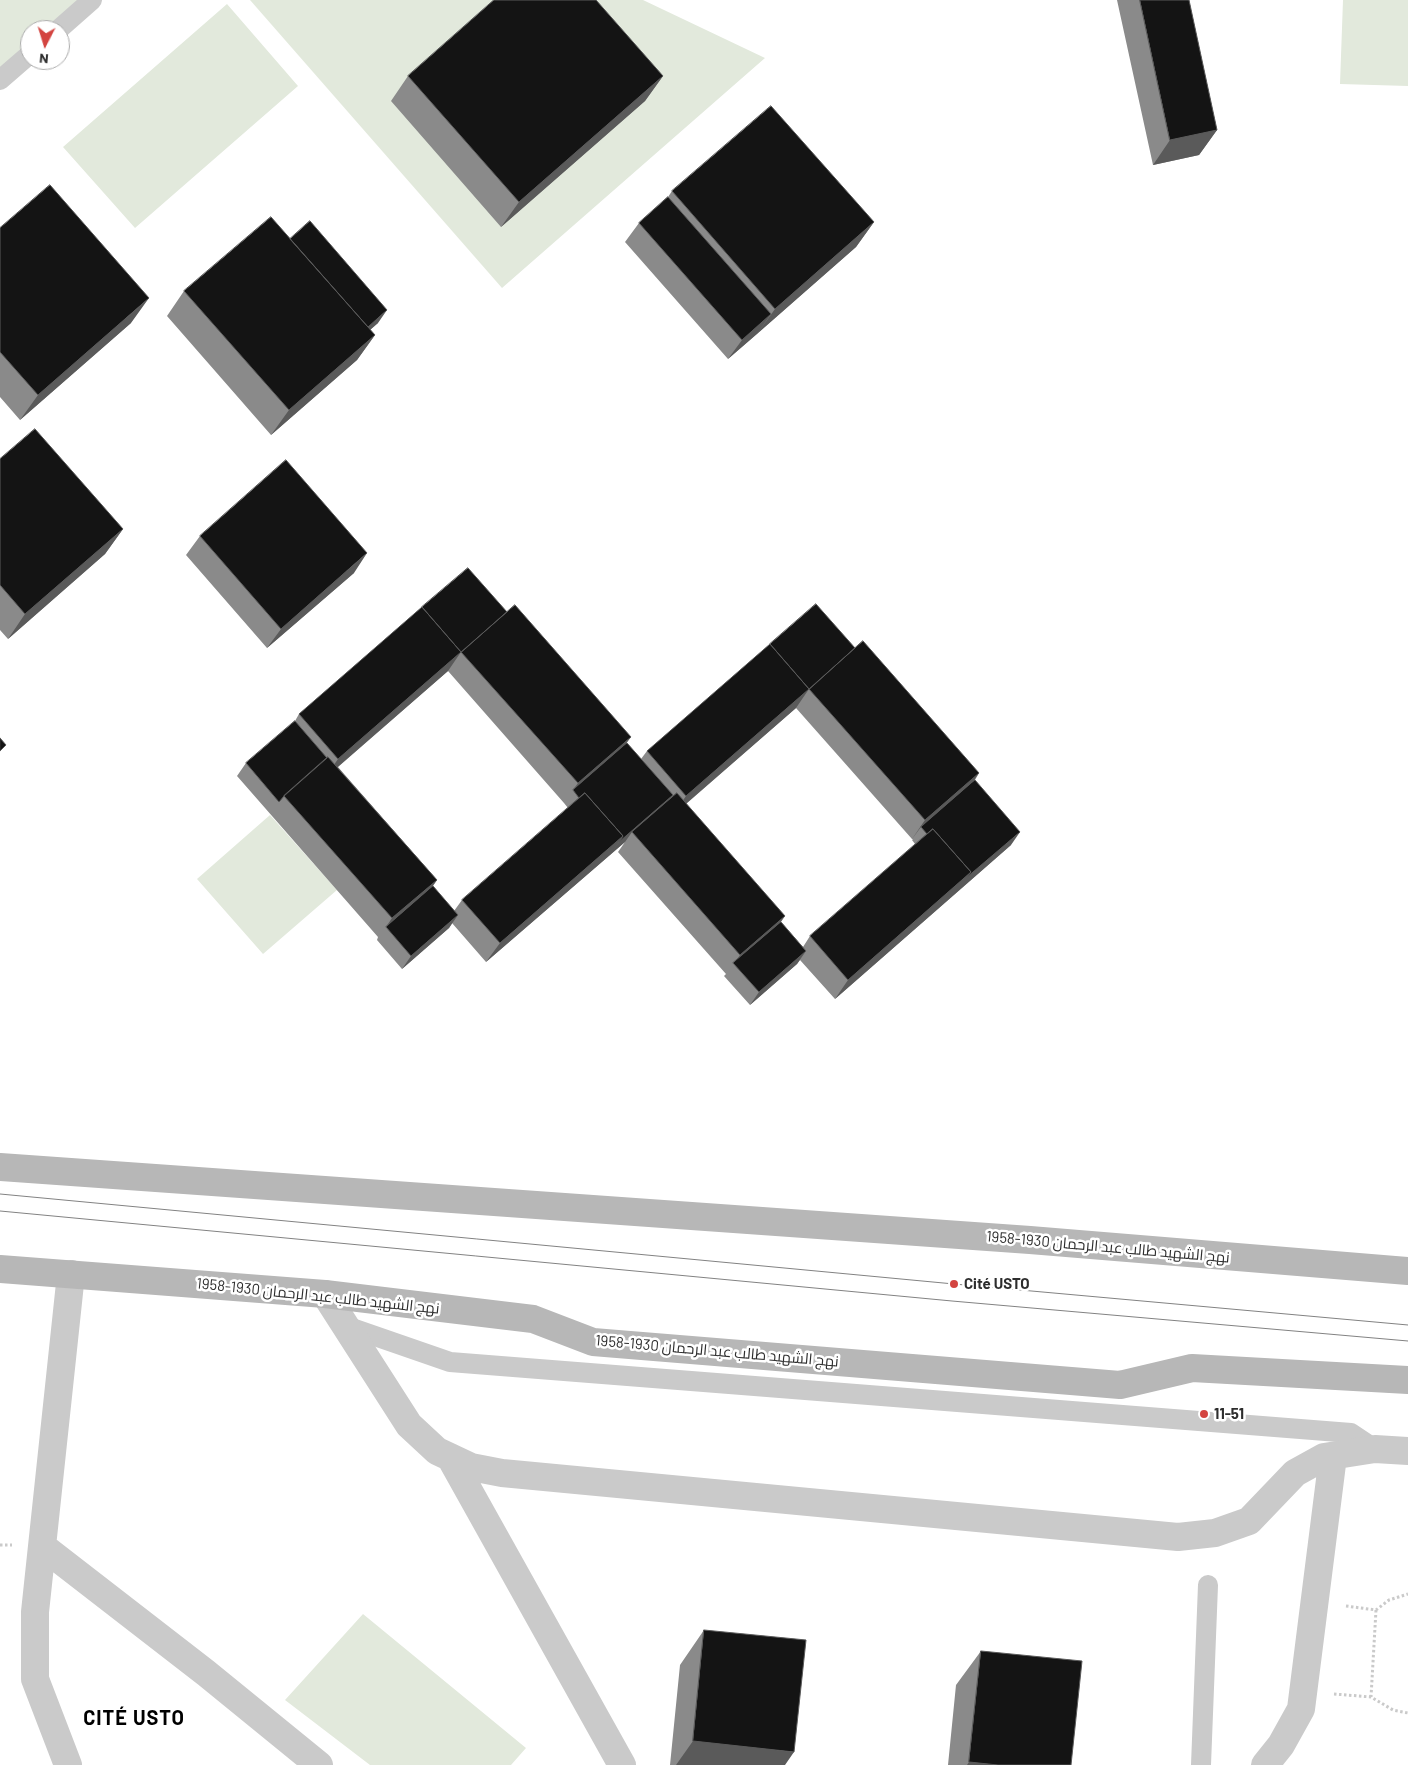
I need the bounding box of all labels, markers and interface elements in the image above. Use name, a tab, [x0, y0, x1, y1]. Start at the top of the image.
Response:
north arrow	[20, 20, 70, 70]
text: N	[38, 51, 49, 68]
street label: نهج الشهيد طالب عبد الرحمان 1930-1958	[986, 1227, 1230, 1267]
street label: نهج الشهيد طالب عبد الرحمان 1930-1958	[196, 1274, 440, 1318]
place label: Cité USTO	[964, 1275, 1030, 1293]
marker: Cité USTO	[948, 1278, 960, 1290]
street label: نهج الشهيد طالب عبد الرحمان 1930-1958	[595, 1331, 839, 1371]
place label: 11-51	[1214, 1405, 1244, 1423]
marker: 11-51	[1198, 1408, 1210, 1420]
district label: CITÉ USTO	[82, 1706, 186, 1730]

